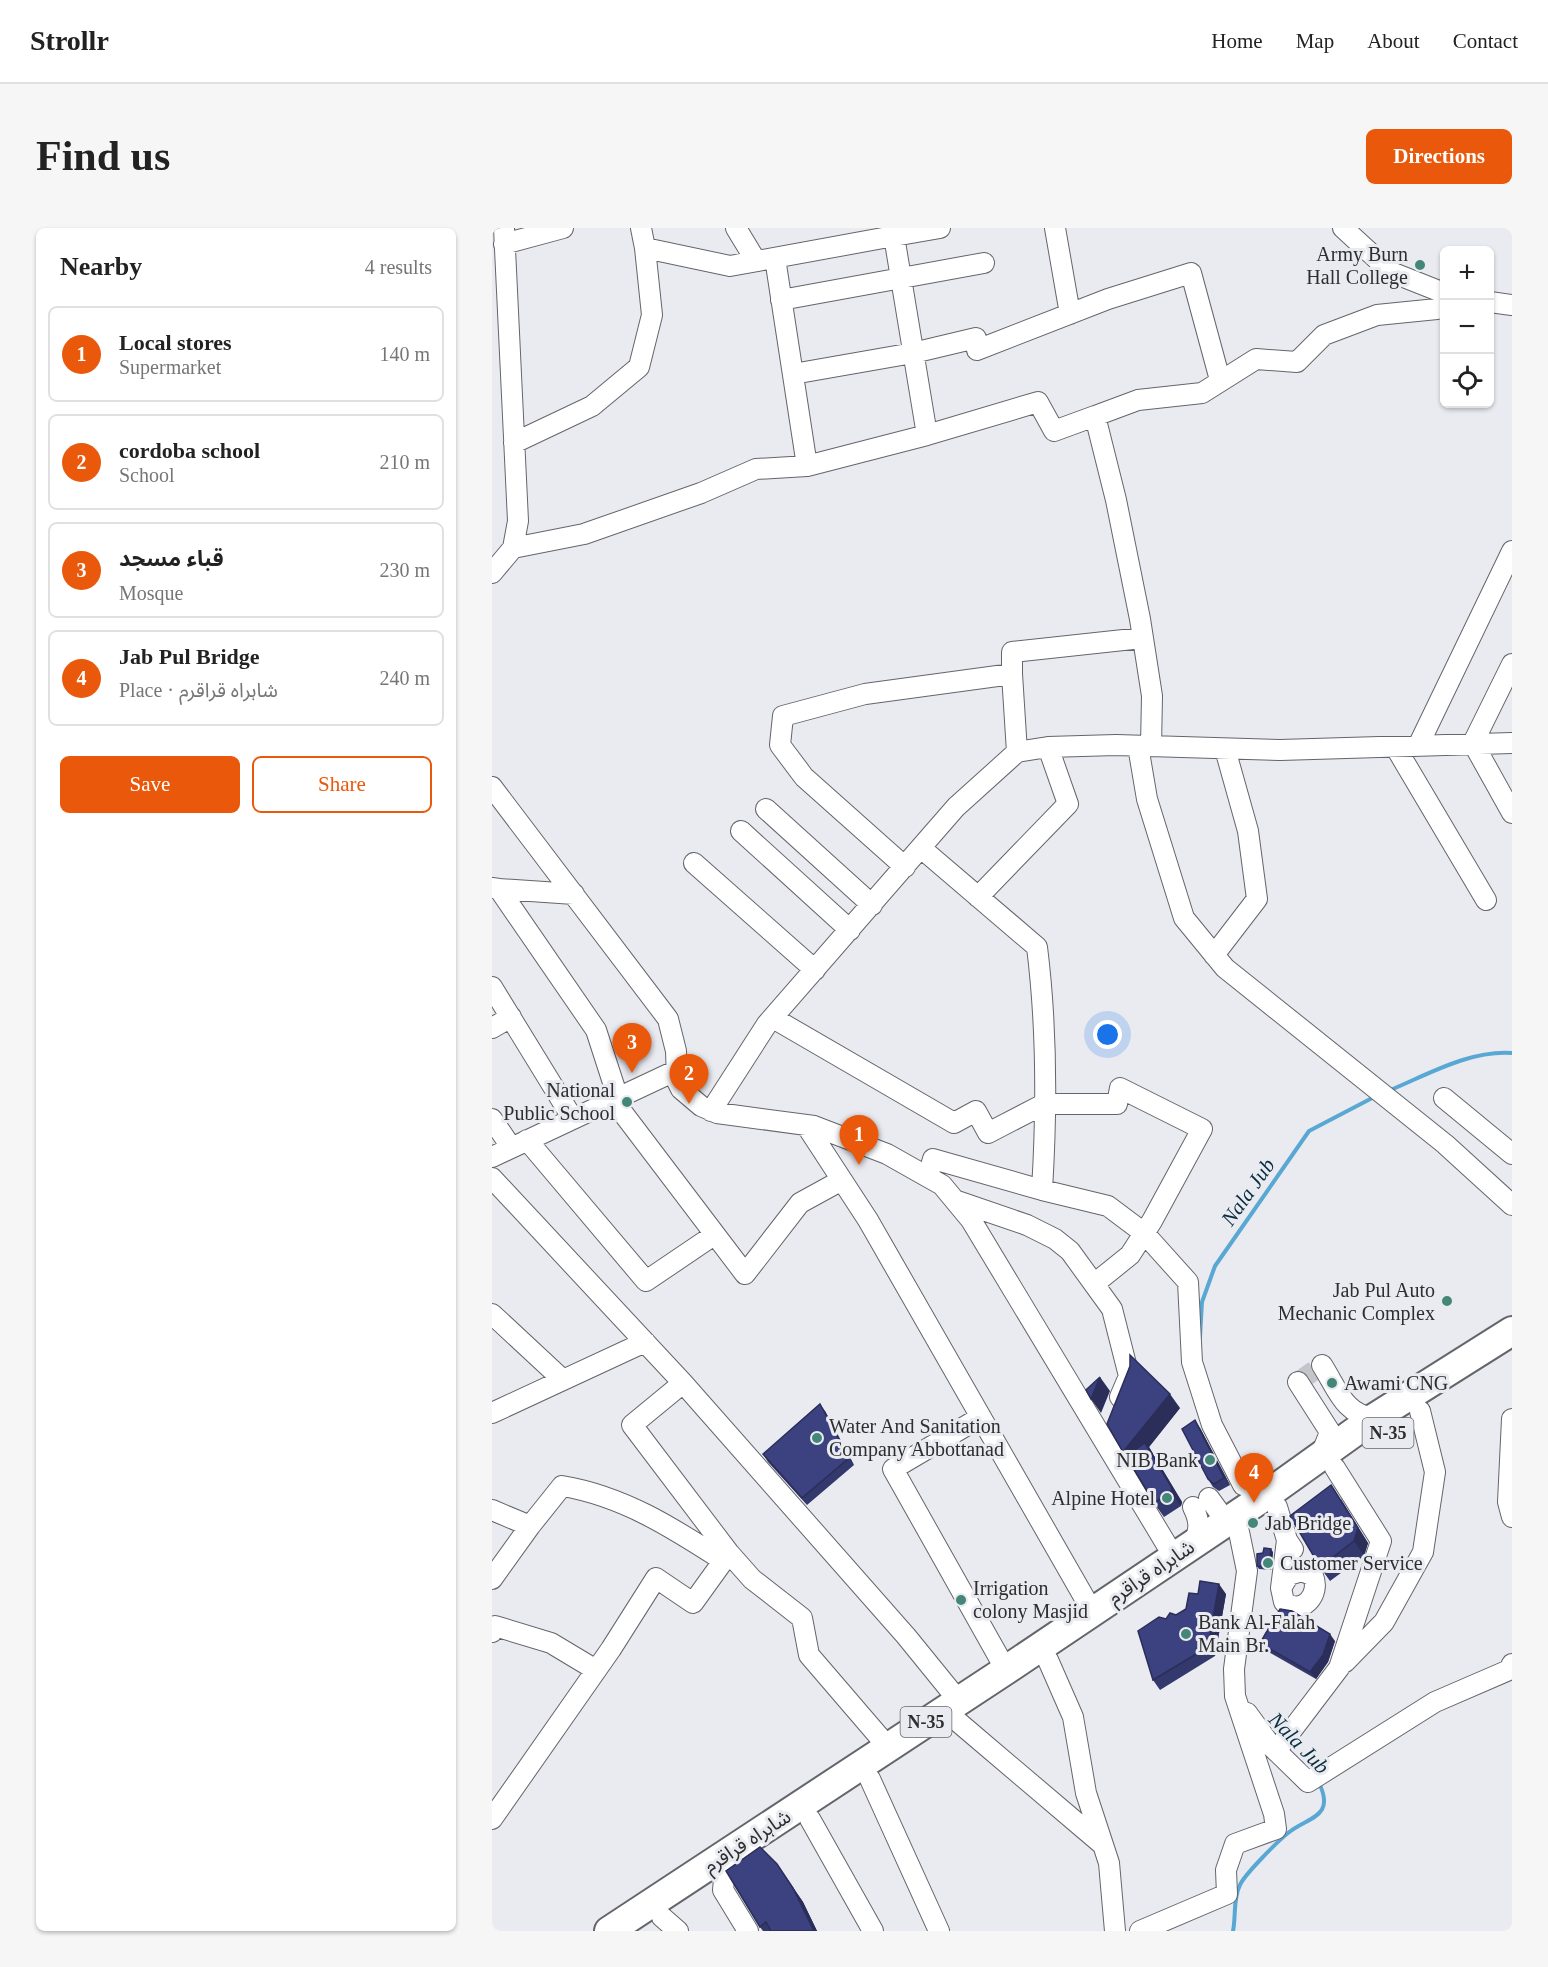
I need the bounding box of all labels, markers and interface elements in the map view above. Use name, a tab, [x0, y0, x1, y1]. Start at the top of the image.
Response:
text: Strollr	[30, 25, 109, 56]
text: Home	[1211, 29, 1263, 53]
text: Map	[1296, 29, 1334, 53]
text: About	[1367, 29, 1420, 53]
text: Contact	[1453, 29, 1518, 53]
button: Directions	[1366, 129, 1512, 184]
text: Find us	[36, 133, 170, 179]
place label: Army Burn Hall College	[1306, 243, 1408, 289]
map controls	[1440, 246, 1494, 408]
button: +	[1440, 246, 1494, 300]
text: Nearby	[60, 252, 142, 281]
text: 4 results	[365, 256, 432, 278]
marker: Army Burn Hall College	[1413, 258, 1427, 272]
button: −	[1440, 300, 1494, 354]
text: Local stores	[119, 330, 232, 355]
text: 1	[77, 343, 87, 365]
text: 140 m	[379, 343, 430, 365]
button: locate	[1440, 354, 1494, 408]
text: Supermarket	[119, 356, 221, 378]
text: cordoba school	[119, 438, 260, 463]
text: 2	[77, 451, 87, 473]
text: 210 m	[379, 451, 430, 473]
text: School	[119, 464, 175, 486]
text: قباء مسجد	[119, 546, 224, 571]
text: 3	[77, 559, 87, 581]
text: 230 m	[379, 559, 430, 581]
text: Mosque	[119, 582, 183, 604]
text: Jab Pul Bridge	[119, 644, 260, 669]
text: 4	[77, 667, 87, 689]
text: 240 m	[379, 667, 430, 689]
text: Place · شاہراہ قراقرم	[119, 679, 278, 701]
button: Save	[60, 756, 240, 813]
button: Share	[252, 756, 432, 813]
your location	[1093, 1020, 1122, 1049]
pin: 3	[612, 1024, 652, 1073]
pin: 2	[670, 1054, 708, 1104]
place label: National Public School	[503, 1079, 615, 1124]
marker: National Public School	[620, 1095, 634, 1109]
pin: 1	[840, 1116, 878, 1165]
water label: Nala Jub	[1216, 1154, 1280, 1231]
place label: Jab Pul Auto Mechanic Complex	[1278, 1279, 1435, 1325]
marker: Jab Pul Auto Mechanic Complex	[1440, 1294, 1454, 1308]
place label: Awami CNG	[1344, 1372, 1448, 1394]
marker: Awami CNG	[1325, 1376, 1339, 1390]
place label: Water And Sanitation Company Abbottanad	[829, 1415, 1004, 1461]
road number: N-35	[1362, 1418, 1414, 1448]
marker: Water And Sanitation Company Abbottanad	[810, 1431, 824, 1445]
place label: NIB Bank	[1116, 1449, 1198, 1471]
marker: NIB Bank	[1203, 1453, 1217, 1467]
pin: 4	[1234, 1454, 1274, 1503]
place label: Alpine Hotel	[1051, 1487, 1155, 1510]
marker: Alpine Hotel	[1160, 1491, 1174, 1505]
place label: Jab Bridge	[1265, 1512, 1351, 1535]
marker: Jab Bridge	[1246, 1516, 1260, 1530]
street label: شاہراہ قراقرم	[1104, 1535, 1200, 1612]
place label: Customer Service	[1280, 1552, 1423, 1574]
marker: Customer Service	[1261, 1556, 1275, 1570]
place label: Irrigation colony Masjid	[973, 1577, 1088, 1623]
marker: Irrigation colony Masjid	[954, 1593, 968, 1607]
place label: Bank Al-Falah Main Br.	[1198, 1611, 1315, 1656]
marker: Bank Al-Falah Main Br.	[1179, 1627, 1193, 1641]
water label: Nala Jub	[1263, 1706, 1334, 1779]
road number: N-35	[900, 1707, 952, 1737]
street label: شاہراہ قراقرم	[699, 1805, 797, 1881]

